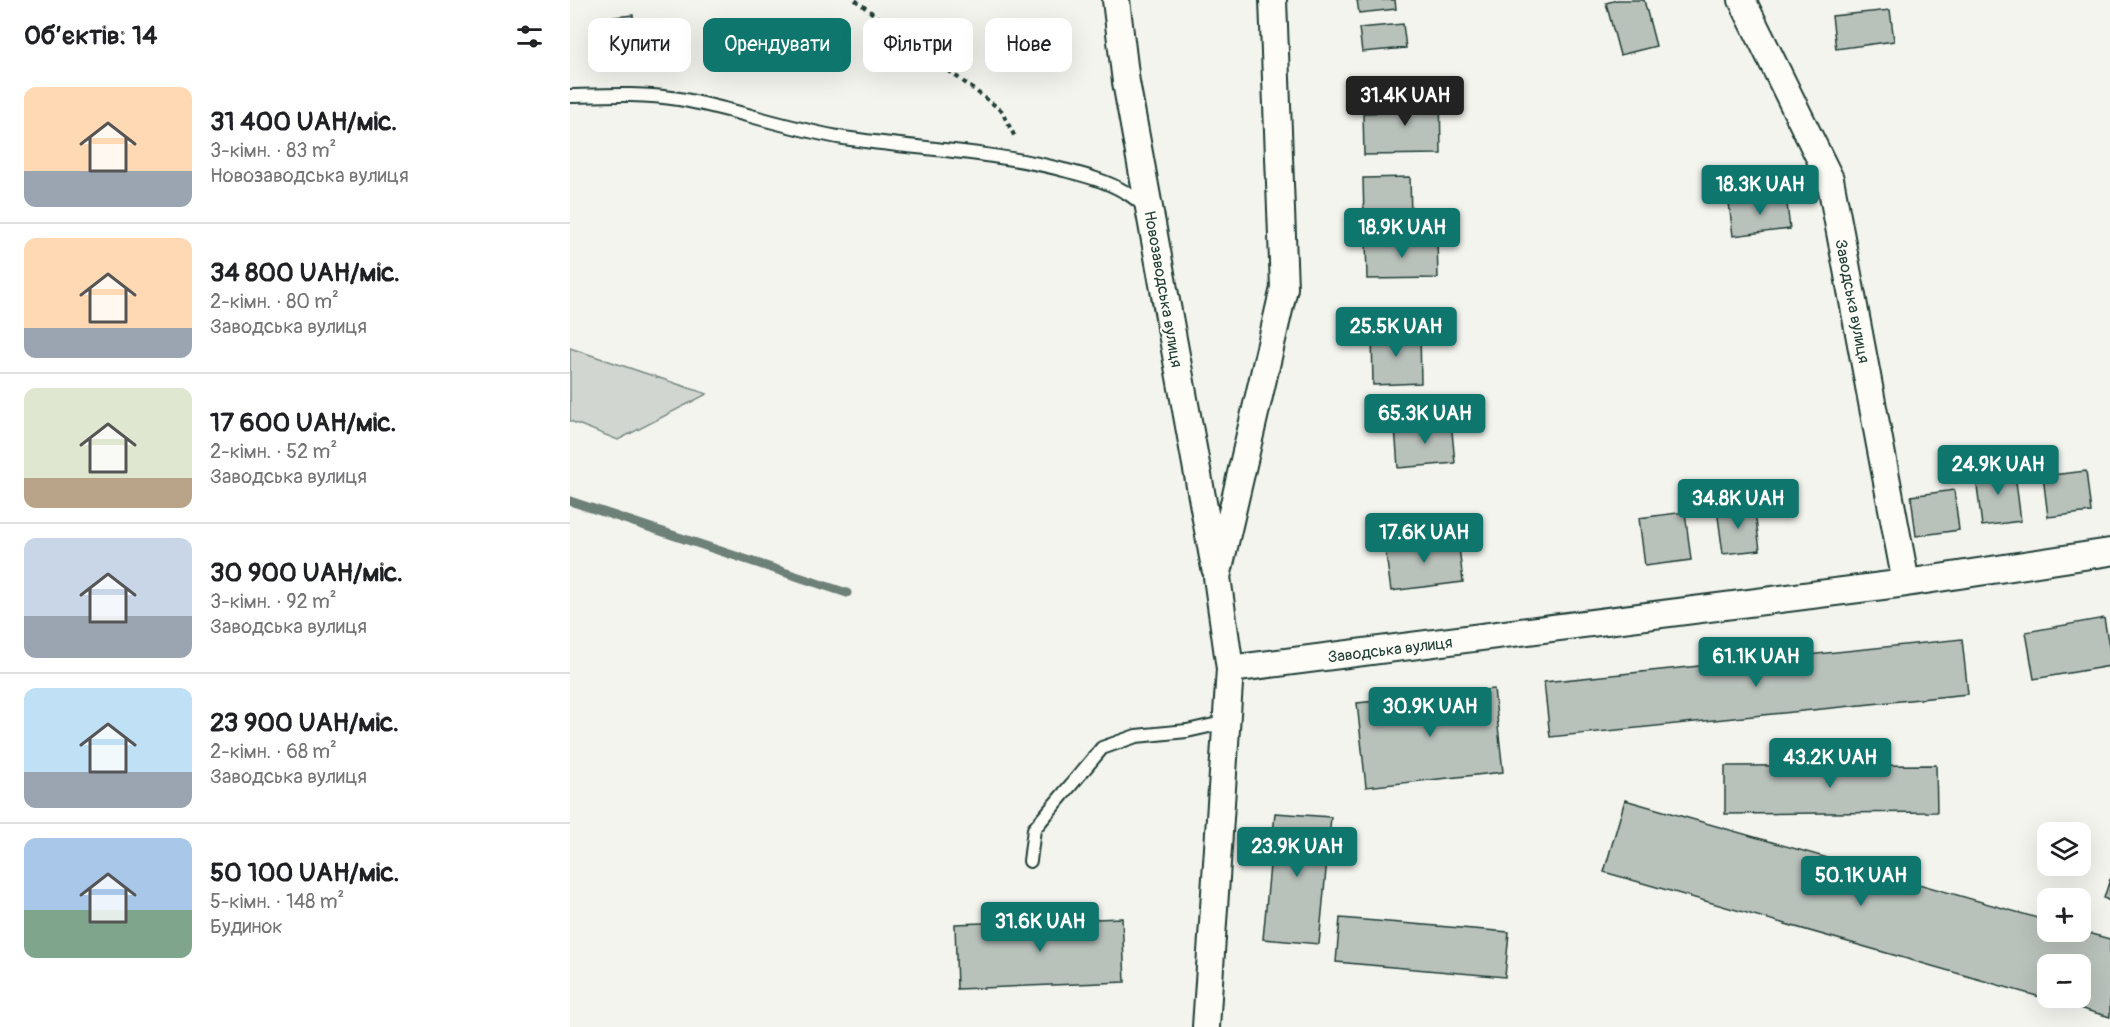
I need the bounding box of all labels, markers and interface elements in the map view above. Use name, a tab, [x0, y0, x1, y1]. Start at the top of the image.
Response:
chip: Купити	[588, 18, 691, 72]
chip: Орендувати	[703, 18, 851, 72]
chip: Фільтри	[863, 18, 973, 72]
chip: Нове	[985, 18, 1072, 72]
text: Об’єктів: 14	[24, 20, 157, 52]
icon: filters	[513, 20, 546, 53]
pin: 31.4K UAH	[1336, 76, 1474, 127]
text: 31.4K UAH	[1360, 83, 1450, 108]
text: 31 400 UAH/міс.	[210, 106, 397, 138]
icon: home	[72, 111, 144, 183]
text: 3-кімн. · 83 m²	[210, 138, 336, 163]
text: Новозаводська вулиця	[210, 163, 409, 188]
pin: 18.3K UAH	[1691, 165, 1829, 216]
text: 18.3K UAH	[1716, 172, 1804, 197]
pin: 18.9K UAH	[1333, 208, 1471, 259]
street label: Новозаводська вулиця	[1139, 209, 1187, 369]
text: 18.9K UAH	[1358, 215, 1446, 240]
street label: Заводська вулиця	[1830, 238, 1874, 365]
text: 34 800 UAH/міс.	[210, 257, 400, 289]
icon: home	[72, 262, 144, 334]
text: 2-кімн. · 80 m²	[210, 289, 339, 314]
pin: 25.5K UAH	[1327, 307, 1465, 358]
text: Заводська вулиця	[210, 314, 367, 339]
text: 25.5K UAH	[1350, 314, 1442, 339]
pin: 65.3K UAH	[1356, 394, 1494, 445]
text: 65.3K UAH	[1378, 401, 1472, 426]
text: 17 600 UAH/міс.	[210, 407, 396, 439]
icon: home	[72, 412, 144, 484]
text: 2-кімн. · 52 m²	[210, 439, 337, 464]
pin: 24.9K UAH	[1929, 445, 2067, 496]
text: 24.9K UAH	[1952, 452, 2044, 477]
text: Заводська вулиця	[210, 464, 367, 489]
pin: 34.8K UAH	[1669, 479, 1807, 530]
text: 34.8K UAH	[1692, 486, 1784, 511]
pin: 17.6K UAH	[1355, 513, 1493, 564]
text: 17.6K UAH	[1379, 520, 1469, 545]
text: 30 900 UAH/міс.	[210, 557, 403, 589]
icon: home	[72, 562, 144, 634]
text: 3-кімн. · 92 m²	[210, 589, 337, 614]
text: Заводська вулиця	[210, 614, 367, 639]
street label: Заводська вулиця	[1327, 632, 1454, 668]
pin: 61.1K UAH	[1687, 637, 1825, 688]
text: 61.1K UAH	[1713, 644, 1799, 669]
pin: 30.9K UAH	[1361, 687, 1499, 738]
text: 30.9K UAH	[1383, 694, 1477, 719]
text: 23 900 UAH/міс.	[210, 707, 399, 739]
icon: home	[72, 712, 144, 784]
pin: 43.2K UAH	[1761, 738, 1899, 789]
text: 2-кімн. · 68 m²	[210, 739, 337, 764]
text: 43.2K UAH	[1783, 745, 1877, 770]
text: Заводська вулиця	[210, 764, 367, 789]
map controls	[2037, 822, 2091, 1008]
button: layers	[2037, 822, 2091, 876]
pin: 23.9K UAH	[1228, 827, 1366, 878]
text: 23.9K UAH	[1251, 834, 1343, 859]
pin: 50.1K UAH	[1792, 856, 1930, 907]
text: 50 100 UAH/міс.	[210, 857, 399, 889]
icon: home	[72, 862, 144, 934]
text: 50.1K UAH	[1815, 863, 1907, 888]
button: +	[2037, 888, 2091, 942]
text: 5-кімн. · 148 m²	[210, 889, 344, 914]
pin: 31.6K UAH	[971, 902, 1109, 953]
text: 31.6K UAH	[995, 909, 1085, 934]
text: Будинок	[210, 914, 282, 939]
button: −	[2037, 954, 2091, 1008]

